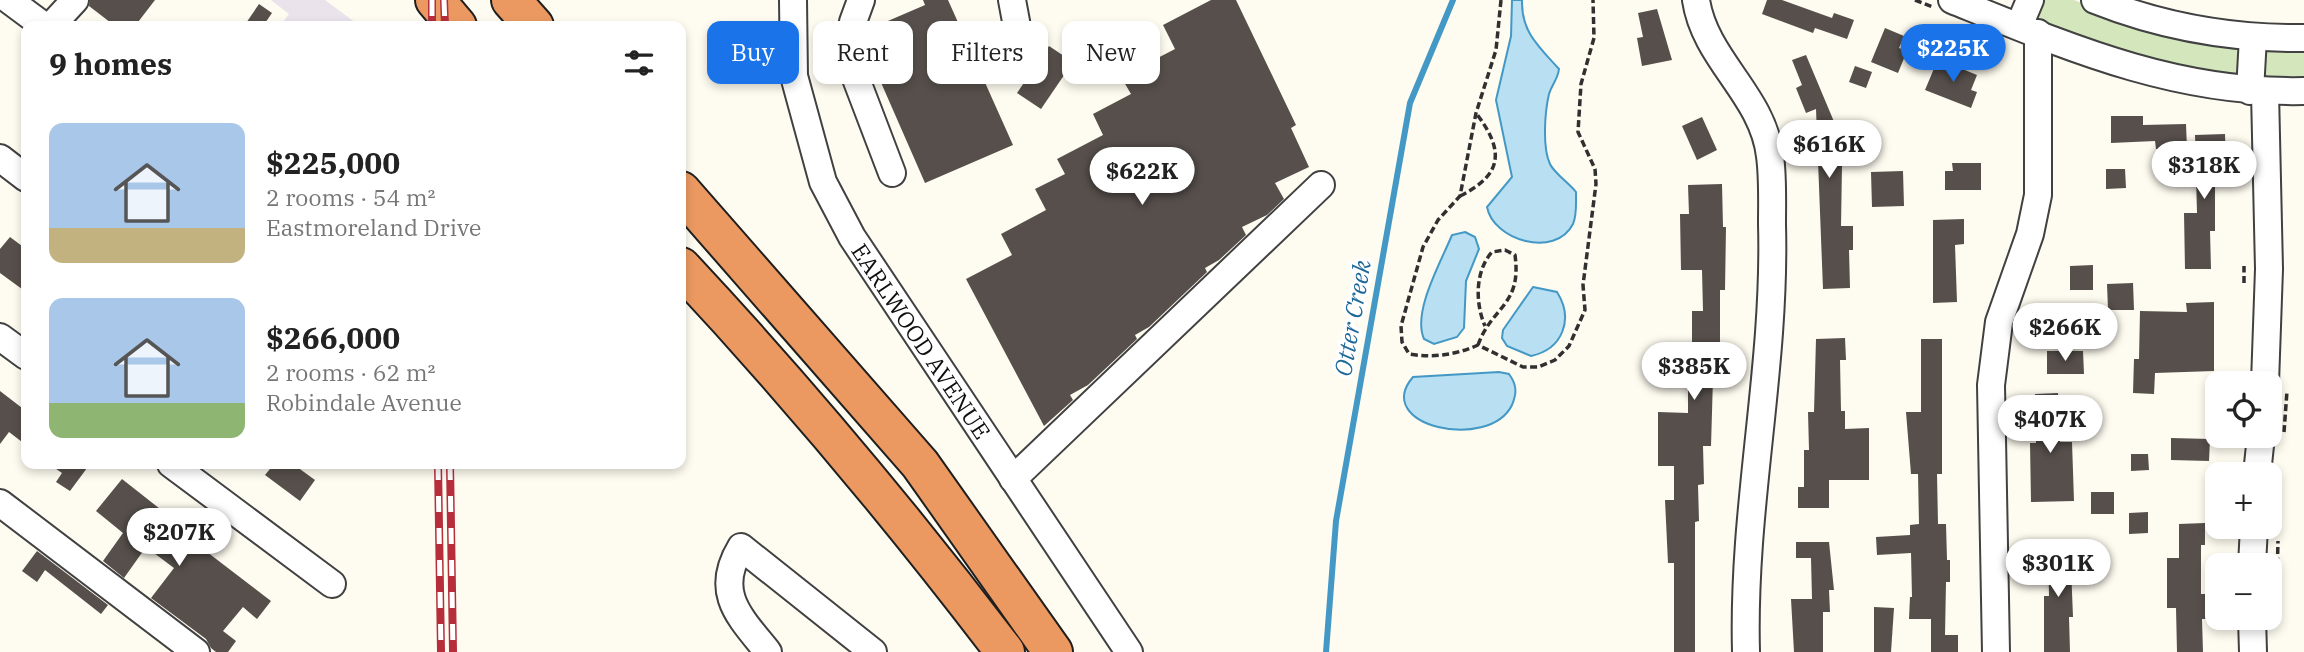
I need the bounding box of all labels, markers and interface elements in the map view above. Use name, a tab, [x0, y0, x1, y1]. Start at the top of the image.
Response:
chip: Buy	[707, 21, 799, 84]
chip: Rent	[813, 21, 913, 84]
chip: Filters	[927, 21, 1048, 84]
chip: New	[1062, 21, 1160, 84]
pin: $225K	[1904, 24, 2002, 84]
text: $225K	[1917, 32, 1989, 62]
text: 9 homes	[49, 44, 172, 83]
icon: filters	[620, 44, 658, 82]
pin: $616K	[1780, 120, 1878, 180]
text: $616K	[1793, 128, 1865, 158]
pin: $318K	[2155, 142, 2253, 201]
text: $225,000	[266, 143, 400, 182]
pin: $622K	[1093, 148, 1191, 207]
text: $318K	[2168, 149, 2240, 179]
icon: home	[105, 151, 189, 235]
text: $622K	[1106, 155, 1178, 185]
text: 2 rooms · 54 m²	[266, 182, 436, 212]
text: Eastmoreland Drive	[266, 212, 481, 242]
street label: EARLWOOD AVENUE	[845, 237, 998, 445]
water label: Otter Creek	[1326, 257, 1378, 379]
pin: $266K	[2016, 304, 2114, 363]
text: $266K	[2029, 311, 2101, 341]
text: $266,000	[266, 318, 400, 357]
icon: home	[105, 326, 189, 410]
pin: $385K	[1645, 342, 1743, 402]
text: $385K	[1658, 350, 1730, 380]
text: 2 rooms · 62 m²	[266, 357, 436, 387]
map controls	[2205, 371, 2282, 630]
button: locate	[2205, 371, 2282, 448]
text: Robindale Avenue	[266, 387, 462, 417]
pin: $407K	[2001, 396, 2099, 455]
text: $407K	[2014, 403, 2086, 433]
button: +	[2205, 462, 2282, 539]
pin: $207K	[130, 508, 228, 568]
text: $207K	[143, 516, 215, 546]
pin: $301K	[2009, 540, 2107, 599]
text: $301K	[2022, 547, 2094, 577]
button: −	[2205, 553, 2282, 630]

